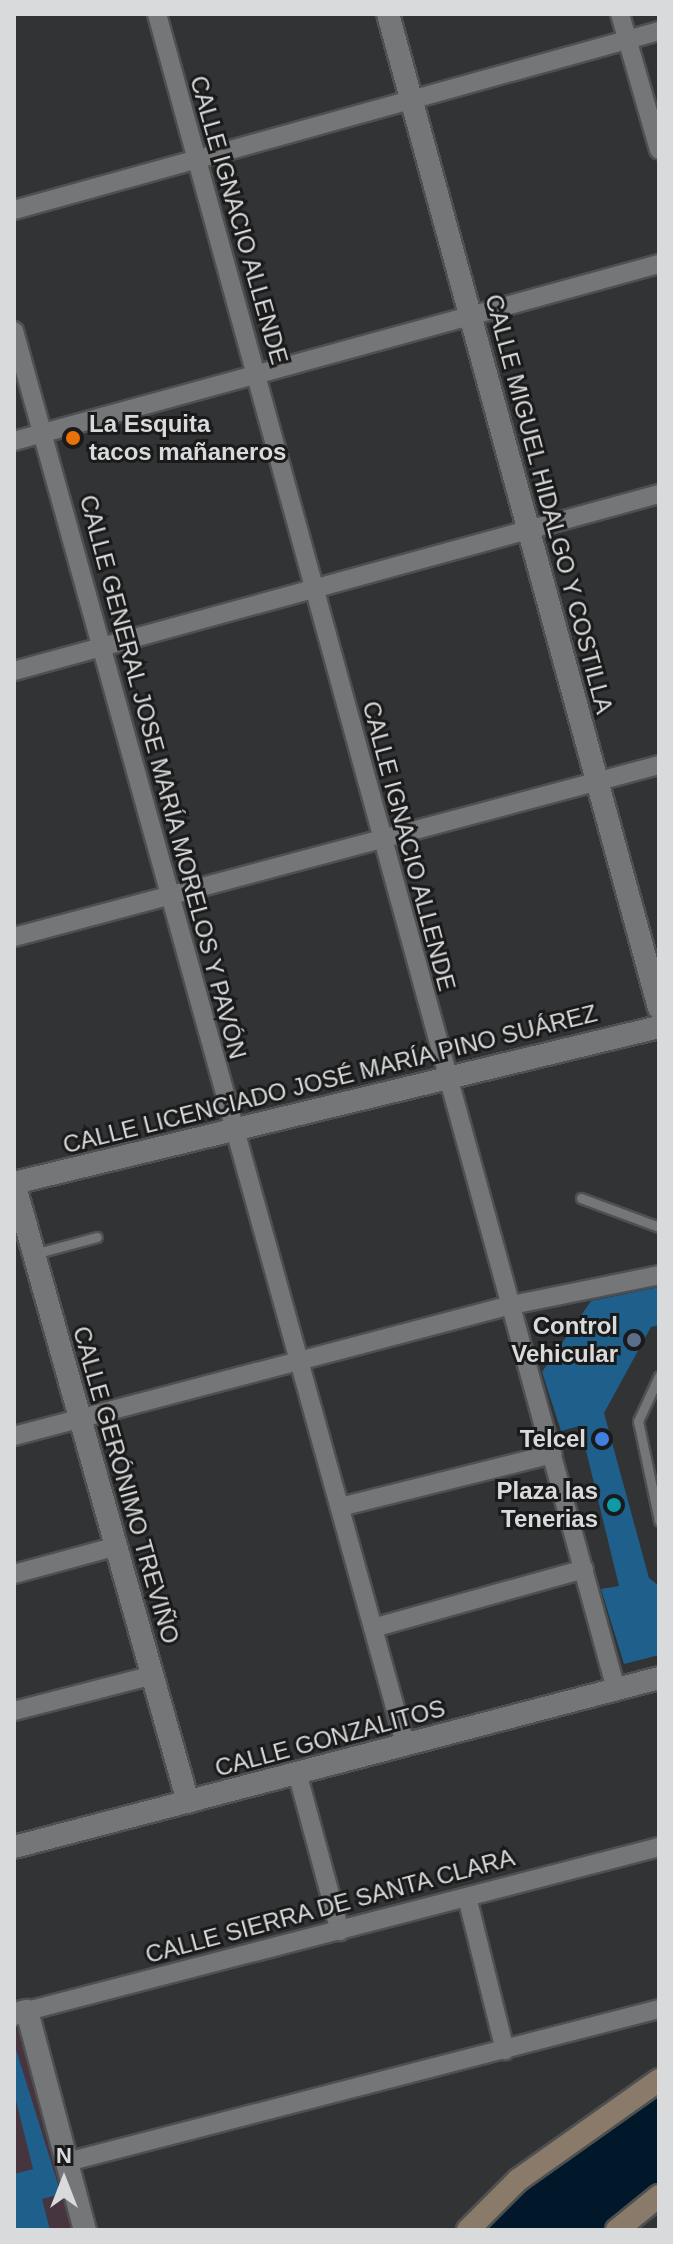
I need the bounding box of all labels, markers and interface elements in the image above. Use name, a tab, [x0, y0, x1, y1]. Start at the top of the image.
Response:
street label: CALLE IGNACIO ALLENDE	[184, 72, 294, 368]
street label: CALLE MIGUEL HIDALGO Y COSTILLA	[479, 290, 619, 718]
place label: La Esquita tacos mañaneros	[89, 410, 286, 466]
marker: La Esquita tacos mañaneros	[64, 429, 82, 447]
street label: CALLE GENERAL JOSE MARÍA MORELOS Y PAVÓN	[73, 490, 253, 1064]
street label: CALLE IGNACIO ALLENDE	[356, 697, 462, 995]
street label: CALLE LICENCIADO JOSÉ MARÍA PINO SUÁREZ	[59, 998, 601, 1160]
place label: Control Vehicular	[511, 1312, 618, 1368]
street label: CALLE GERÓNIMO TREVIÑO	[67, 1323, 185, 1647]
marker: Control Vehicular	[625, 1331, 643, 1349]
place label: Telcel	[520, 1425, 586, 1453]
marker: Telcel	[593, 1430, 611, 1448]
place label: Plaza las Tenerias	[497, 1477, 598, 1533]
marker: Plaza las Tenerias	[605, 1496, 623, 1514]
street label: CALLE GONZALITOS	[212, 1693, 448, 1783]
street label: CALLE SIERRA DE SANTA CLARA	[141, 1842, 519, 1970]
north arrow	[24, 2140, 104, 2220]
text: N	[56, 2143, 72, 2168]

